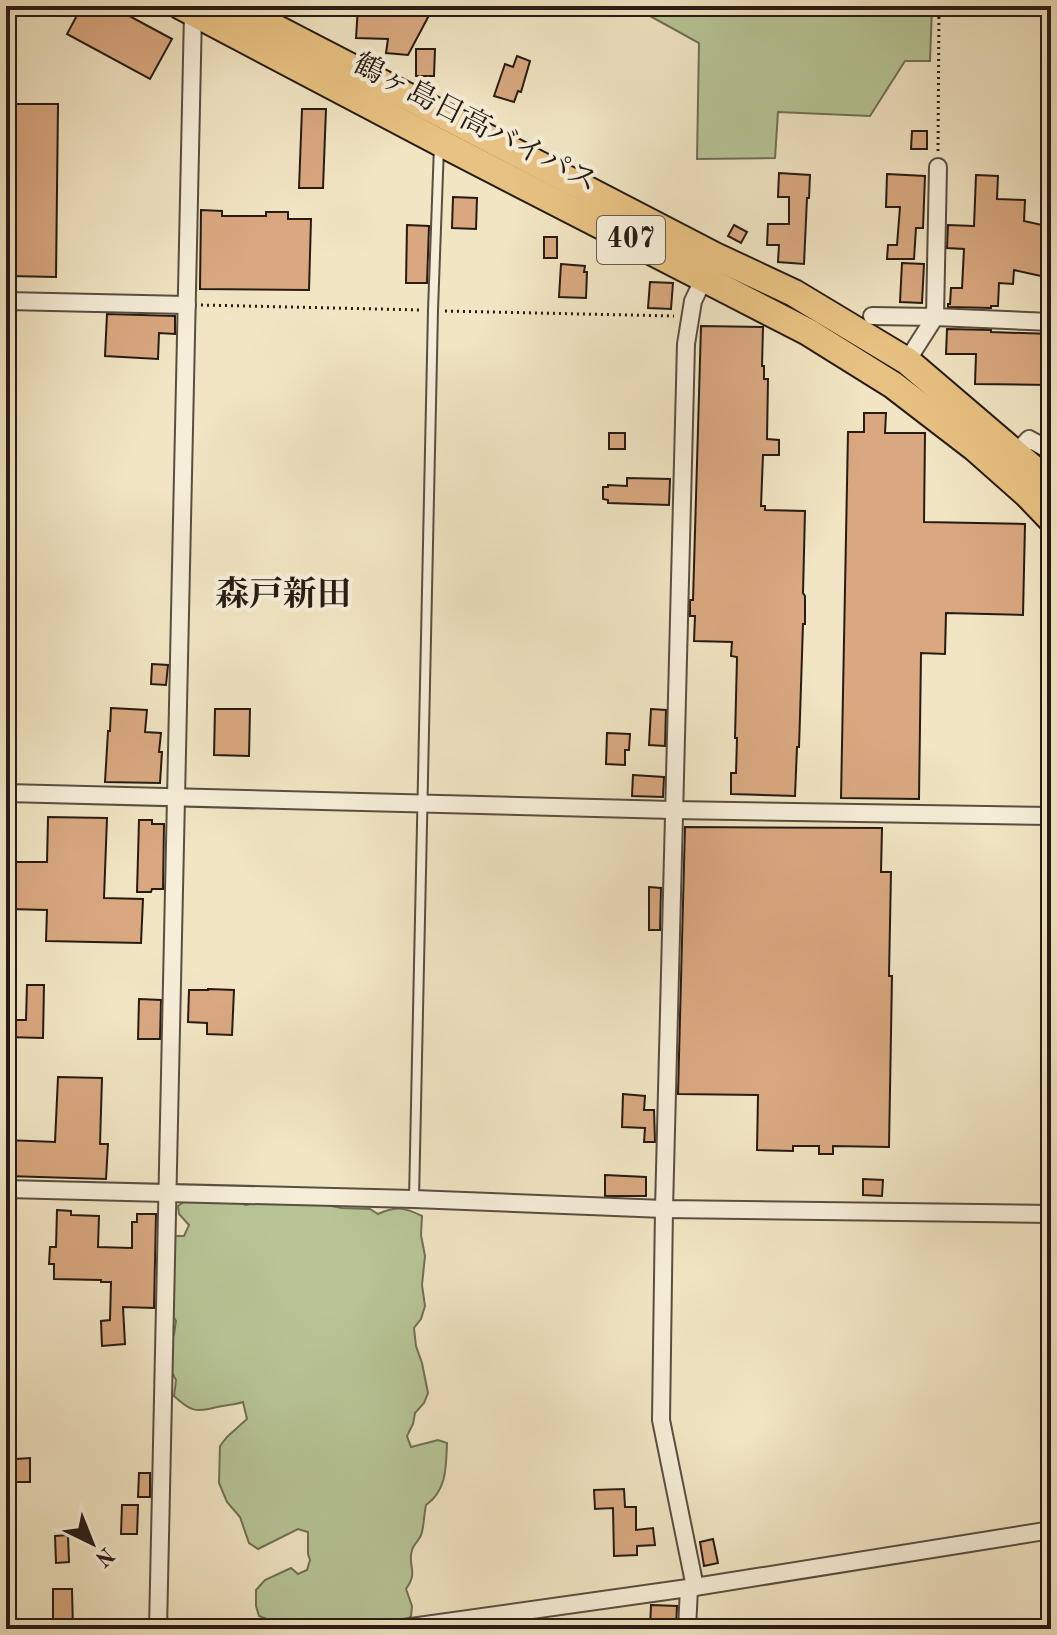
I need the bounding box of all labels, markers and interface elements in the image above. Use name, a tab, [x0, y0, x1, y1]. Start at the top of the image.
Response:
street label: 鶴ヶ島日高バイパス	[348, 47, 603, 199]
road number: 407	[597, 216, 665, 264]
district label: 森戸新田	[215, 575, 351, 613]
north arrow	[52, 1503, 132, 1583]
text: N	[90, 1542, 118, 1570]

